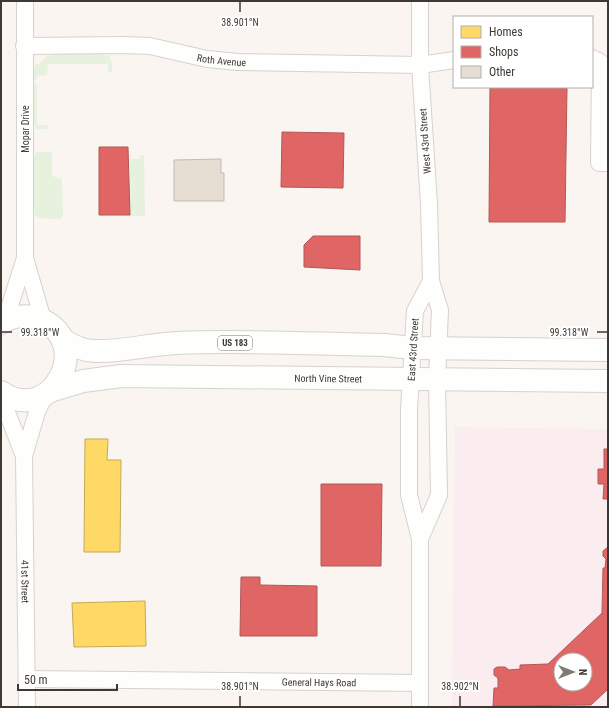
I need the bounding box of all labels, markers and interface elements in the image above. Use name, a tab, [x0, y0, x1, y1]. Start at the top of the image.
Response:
legend	[453, 16, 593, 88]
text: 38.901°N	[221, 17, 259, 28]
text: Homes	[489, 25, 523, 39]
text: Shops	[489, 45, 518, 59]
street label: Roth Avenue	[196, 51, 246, 68]
text: Other	[489, 65, 515, 79]
street label: Mopar Drive	[20, 105, 31, 153]
street label: West 43rd Street	[417, 108, 433, 174]
street label: East 43rd Street	[405, 318, 420, 381]
text: 99.318°W	[21, 327, 60, 338]
text: 99.318°W	[550, 327, 589, 338]
road number: US 183	[218, 336, 252, 350]
street label: North Vine Street	[294, 372, 362, 384]
street label: 41st Street	[20, 560, 31, 603]
north arrow	[553, 652, 593, 692]
scale bar	[18, 666, 117, 692]
text: N	[576, 669, 589, 676]
text: 50 m	[24, 673, 48, 687]
street label: General Hays Road	[282, 676, 356, 688]
text: 38.901°N	[221, 681, 259, 692]
text: 38.902°N	[441, 681, 479, 692]

